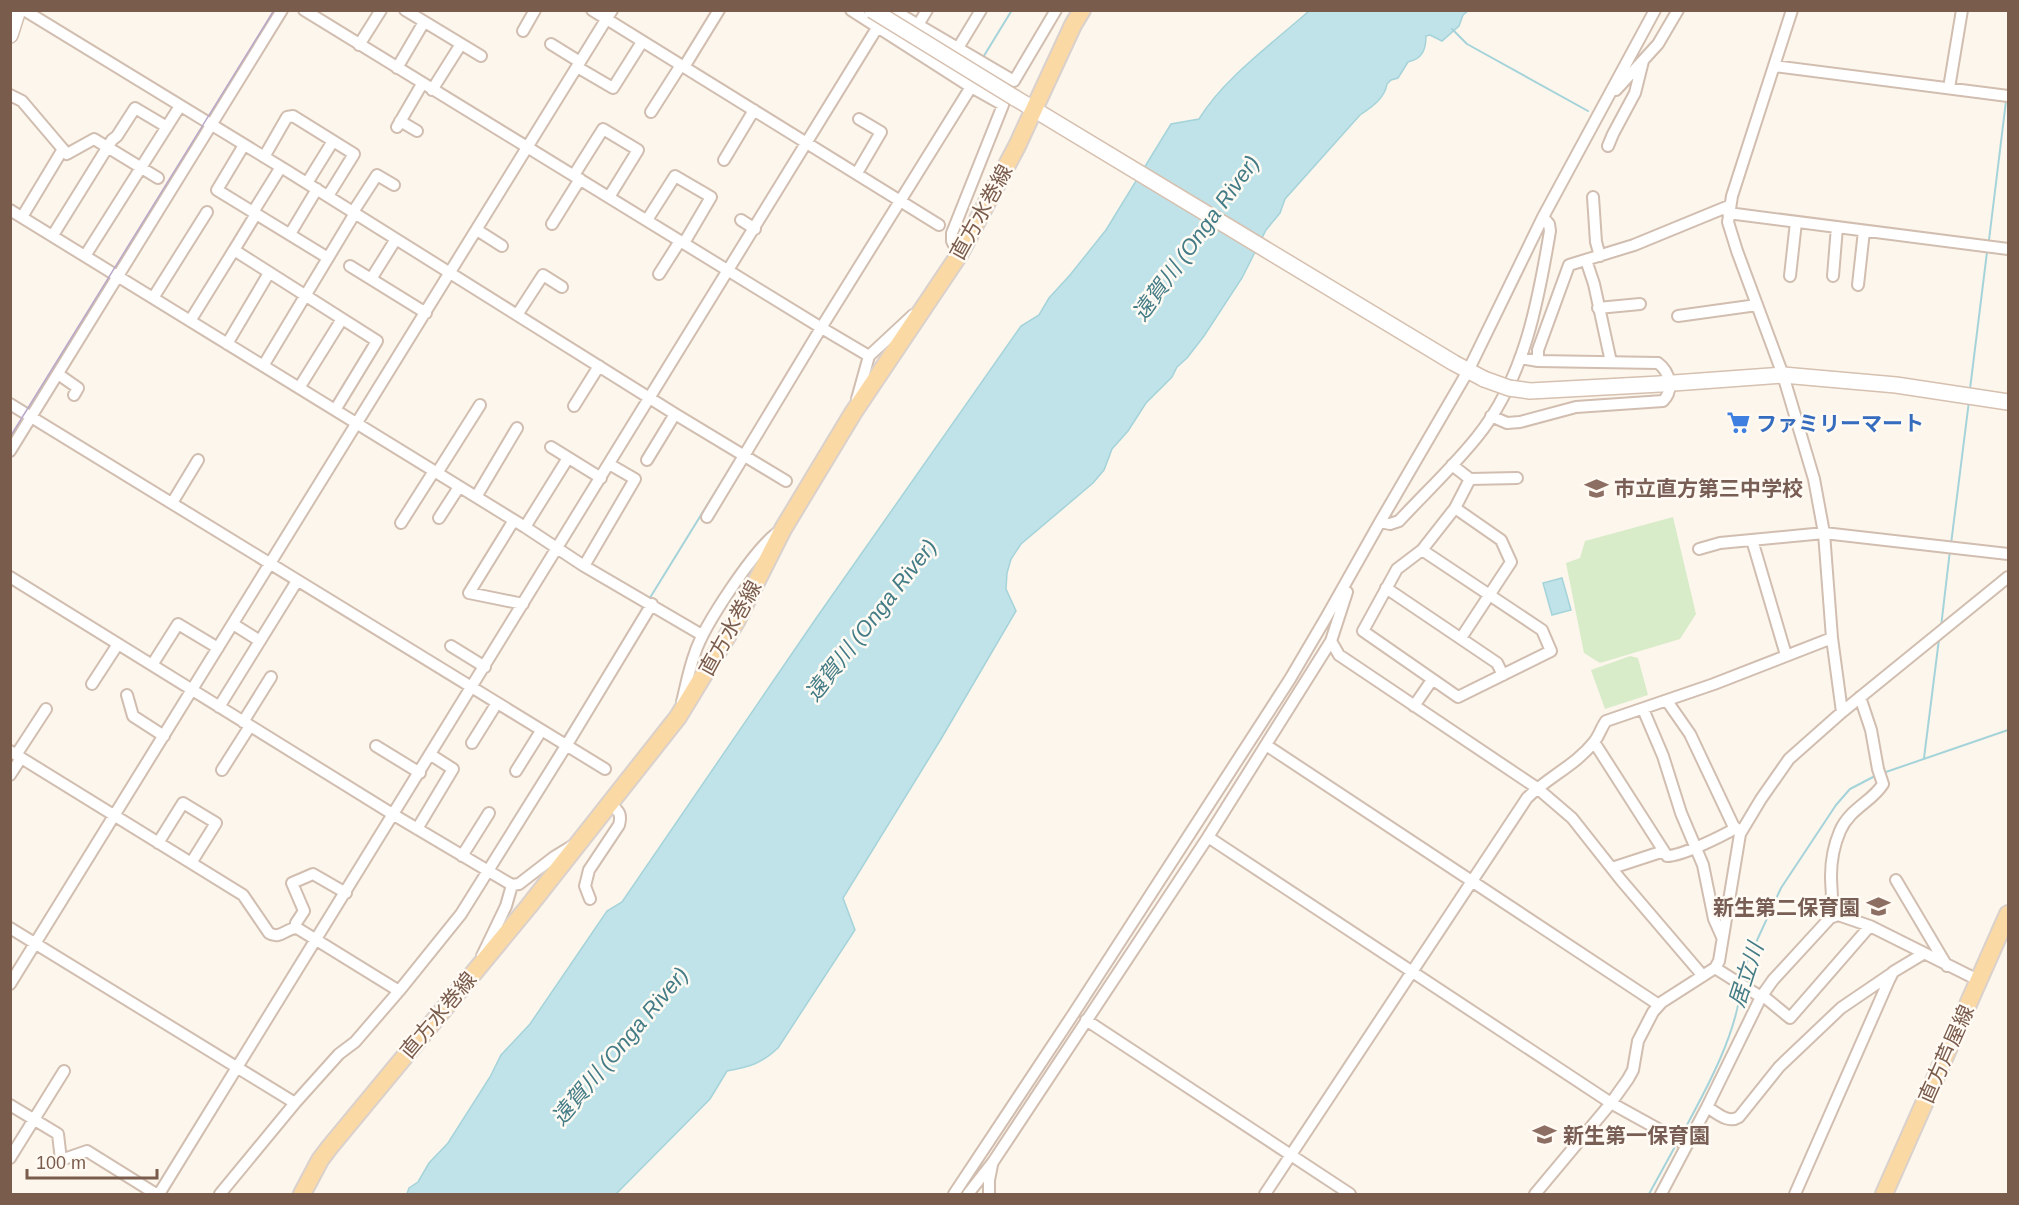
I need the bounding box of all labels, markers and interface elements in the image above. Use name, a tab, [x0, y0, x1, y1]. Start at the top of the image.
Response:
water label: 遠賀川 (Onga River)	[1128, 151, 1264, 325]
street label: 直方水巻線	[945, 161, 1017, 263]
supermarket icon: ファミリーマート	[1725, 410, 1751, 436]
place label: ファミリーマート	[1756, 412, 1924, 435]
school or university icon: 市立直方第三中学校	[1583, 475, 1609, 501]
place label: 市立直方第三中学校	[1614, 477, 1803, 500]
water label: 遠賀川 (Onga River)	[800, 534, 942, 706]
street label: 直方水巻線	[694, 577, 766, 679]
school or university icon: 新生第二保育園	[1865, 894, 1891, 920]
place label: 新生第二保育園	[1713, 896, 1860, 919]
water label: 居立川	[1724, 938, 1769, 1010]
water label: 遠賀川 (Onga River)	[547, 962, 693, 1130]
street label: 直方水巻線	[395, 967, 481, 1063]
street label: 直方芦屋線	[1914, 1001, 1978, 1107]
school or university icon: 新生第一保育園	[1532, 1122, 1558, 1148]
place label: 新生第一保育園	[1563, 1124, 1710, 1147]
scale bar	[27, 1142, 158, 1180]
text: 100 m	[36, 1153, 86, 1173]

